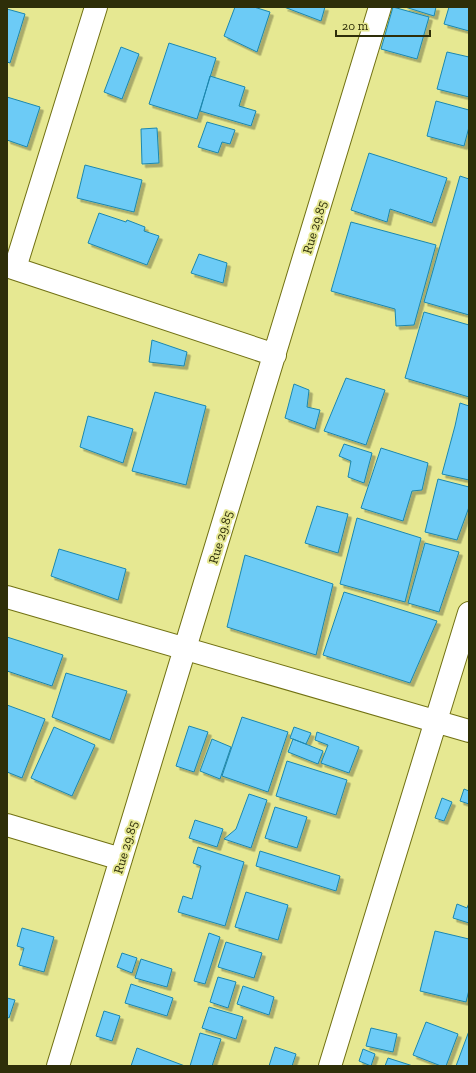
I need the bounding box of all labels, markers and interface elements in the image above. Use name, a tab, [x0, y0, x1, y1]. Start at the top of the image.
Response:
scale bar	[336, 12, 430, 38]
text: 20 m	[342, 19, 369, 33]
street label: Rue 29.85	[299, 199, 330, 255]
street label: Rue 29.85	[205, 509, 236, 565]
street label: Rue 29.85	[110, 819, 141, 875]

